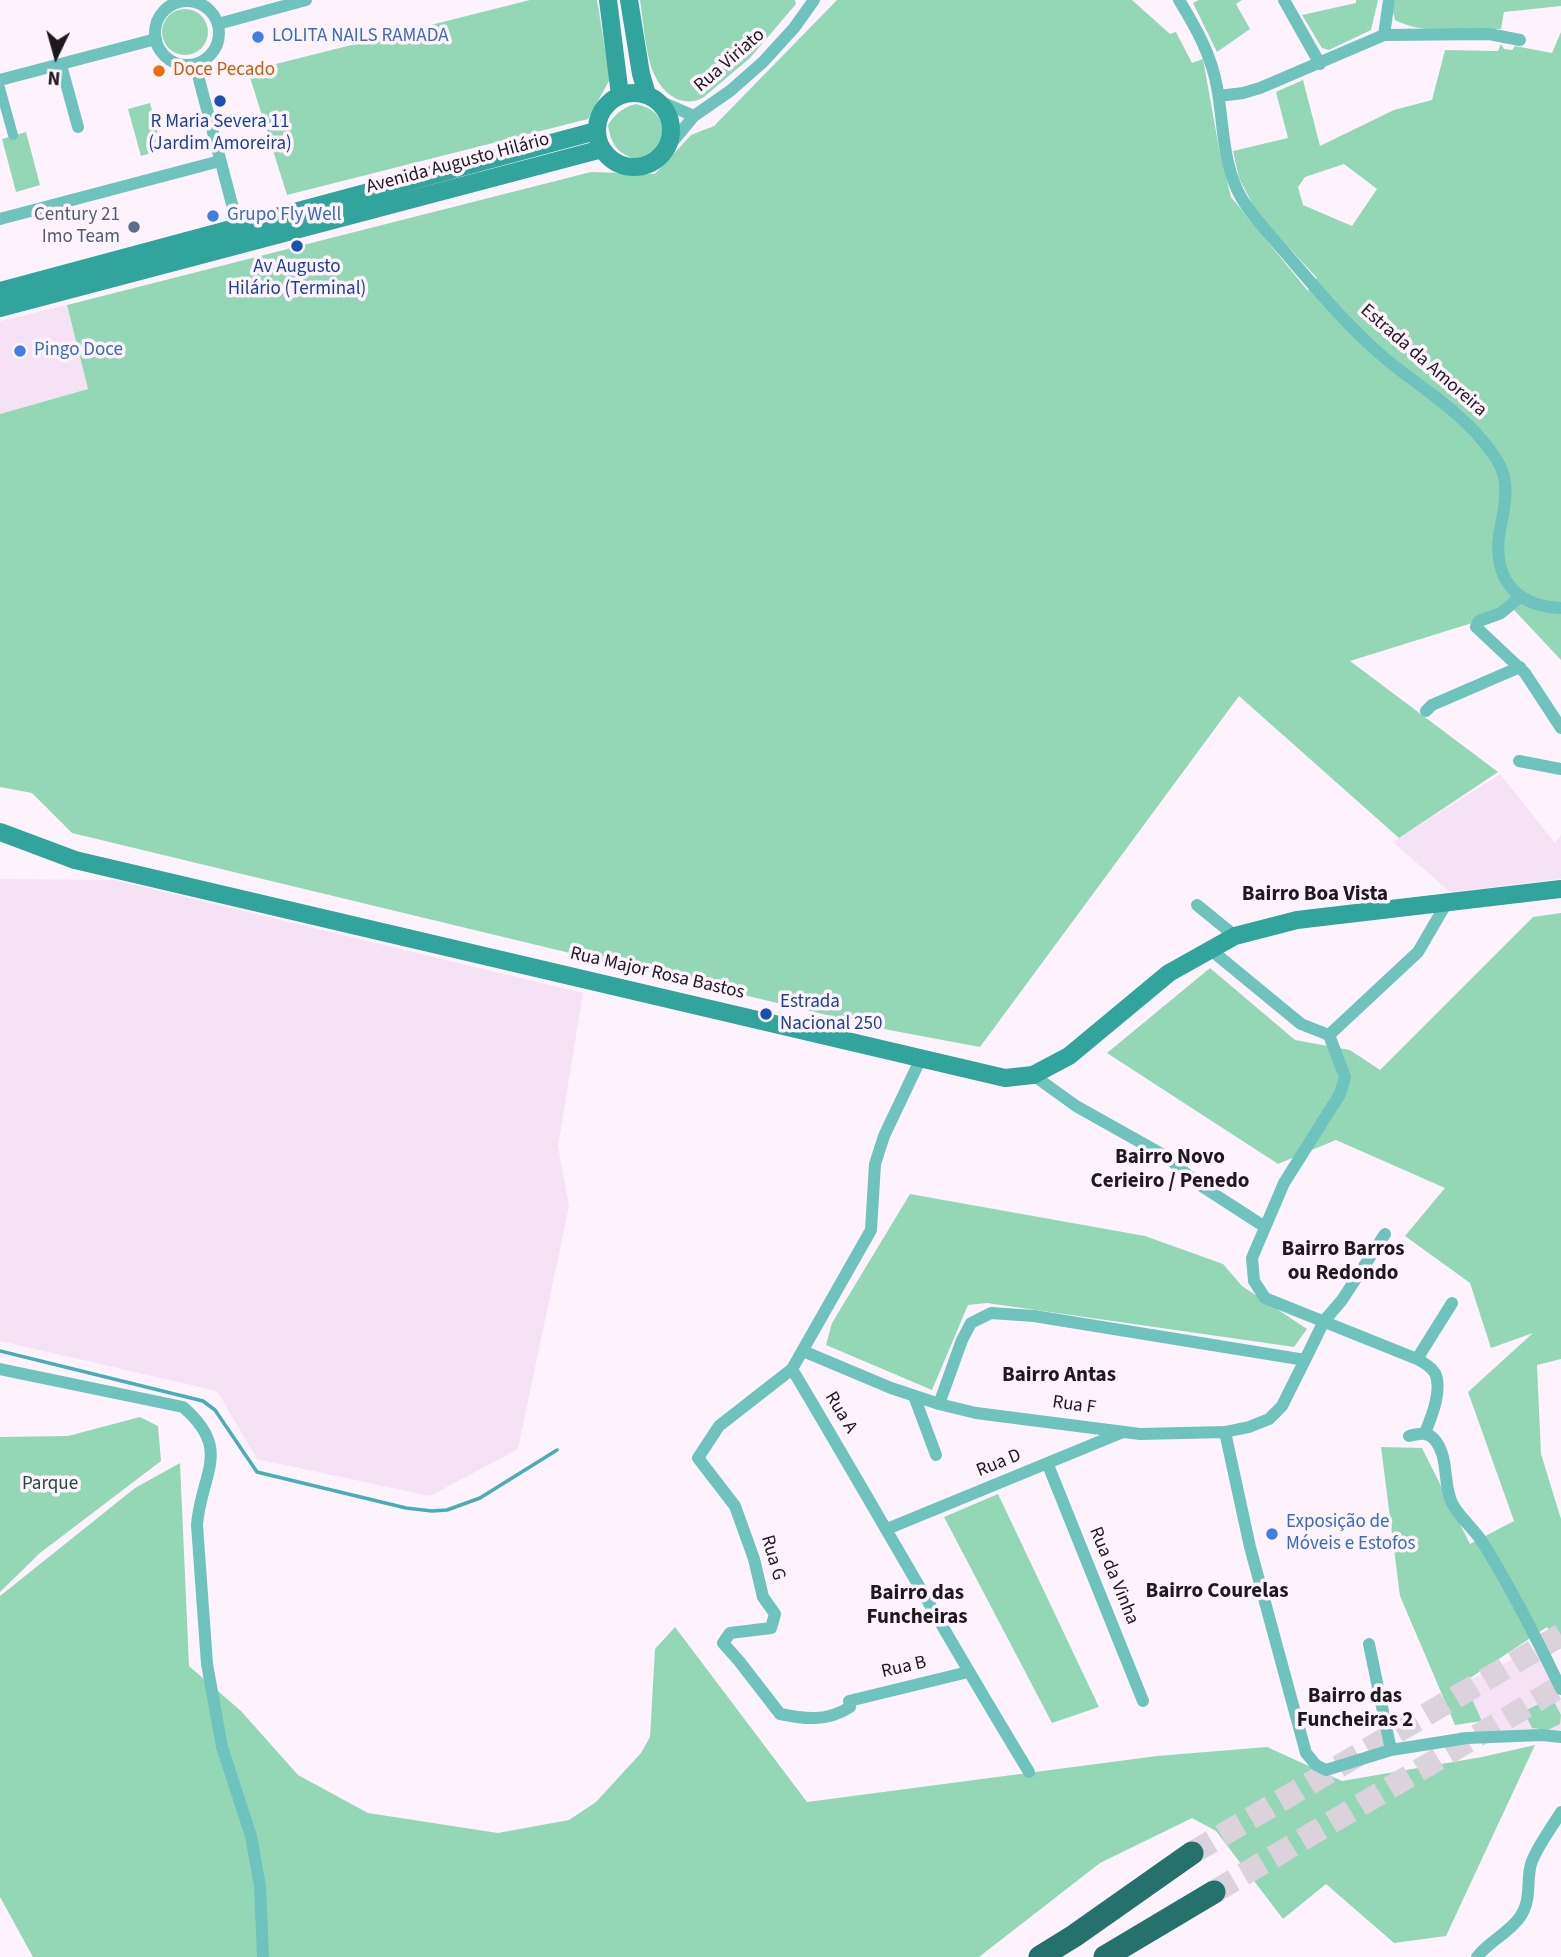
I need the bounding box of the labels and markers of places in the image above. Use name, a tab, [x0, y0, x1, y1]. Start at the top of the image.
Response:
place label: LOLITA NAILS RAMADA	[272, 26, 448, 48]
marker: LOLITA NAILS RAMADA	[250, 29, 266, 45]
place label: Doce Pecado	[173, 60, 275, 82]
marker: Doce Pecado	[151, 63, 167, 79]
marker: R Maria Severa 11 (Jardim Amoreira)	[212, 93, 228, 109]
place label: R Maria Severa 11 (Jardim Amoreira)	[148, 112, 292, 156]
place label: Century 21 Imo Team	[34, 205, 120, 249]
place label: Grupo Fly Well	[227, 205, 341, 227]
marker: Grupo Fly Well	[205, 208, 221, 224]
marker: Century 21 Imo Team	[126, 219, 142, 235]
marker: Av Augusto Hilário (Terminal)	[289, 238, 305, 254]
place label: Av Augusto Hilário (Terminal)	[228, 257, 366, 301]
place label: Pingo Doce	[34, 340, 123, 362]
marker: Pingo Doce	[12, 343, 28, 359]
place label: Estrada Nacional 250	[780, 992, 882, 1036]
marker: Estrada Nacional 250	[758, 1006, 774, 1022]
place label: Exposição de Móveis e Estofos	[1286, 1512, 1416, 1556]
marker: Exposição de Móveis e Estofos	[1264, 1526, 1280, 1542]

